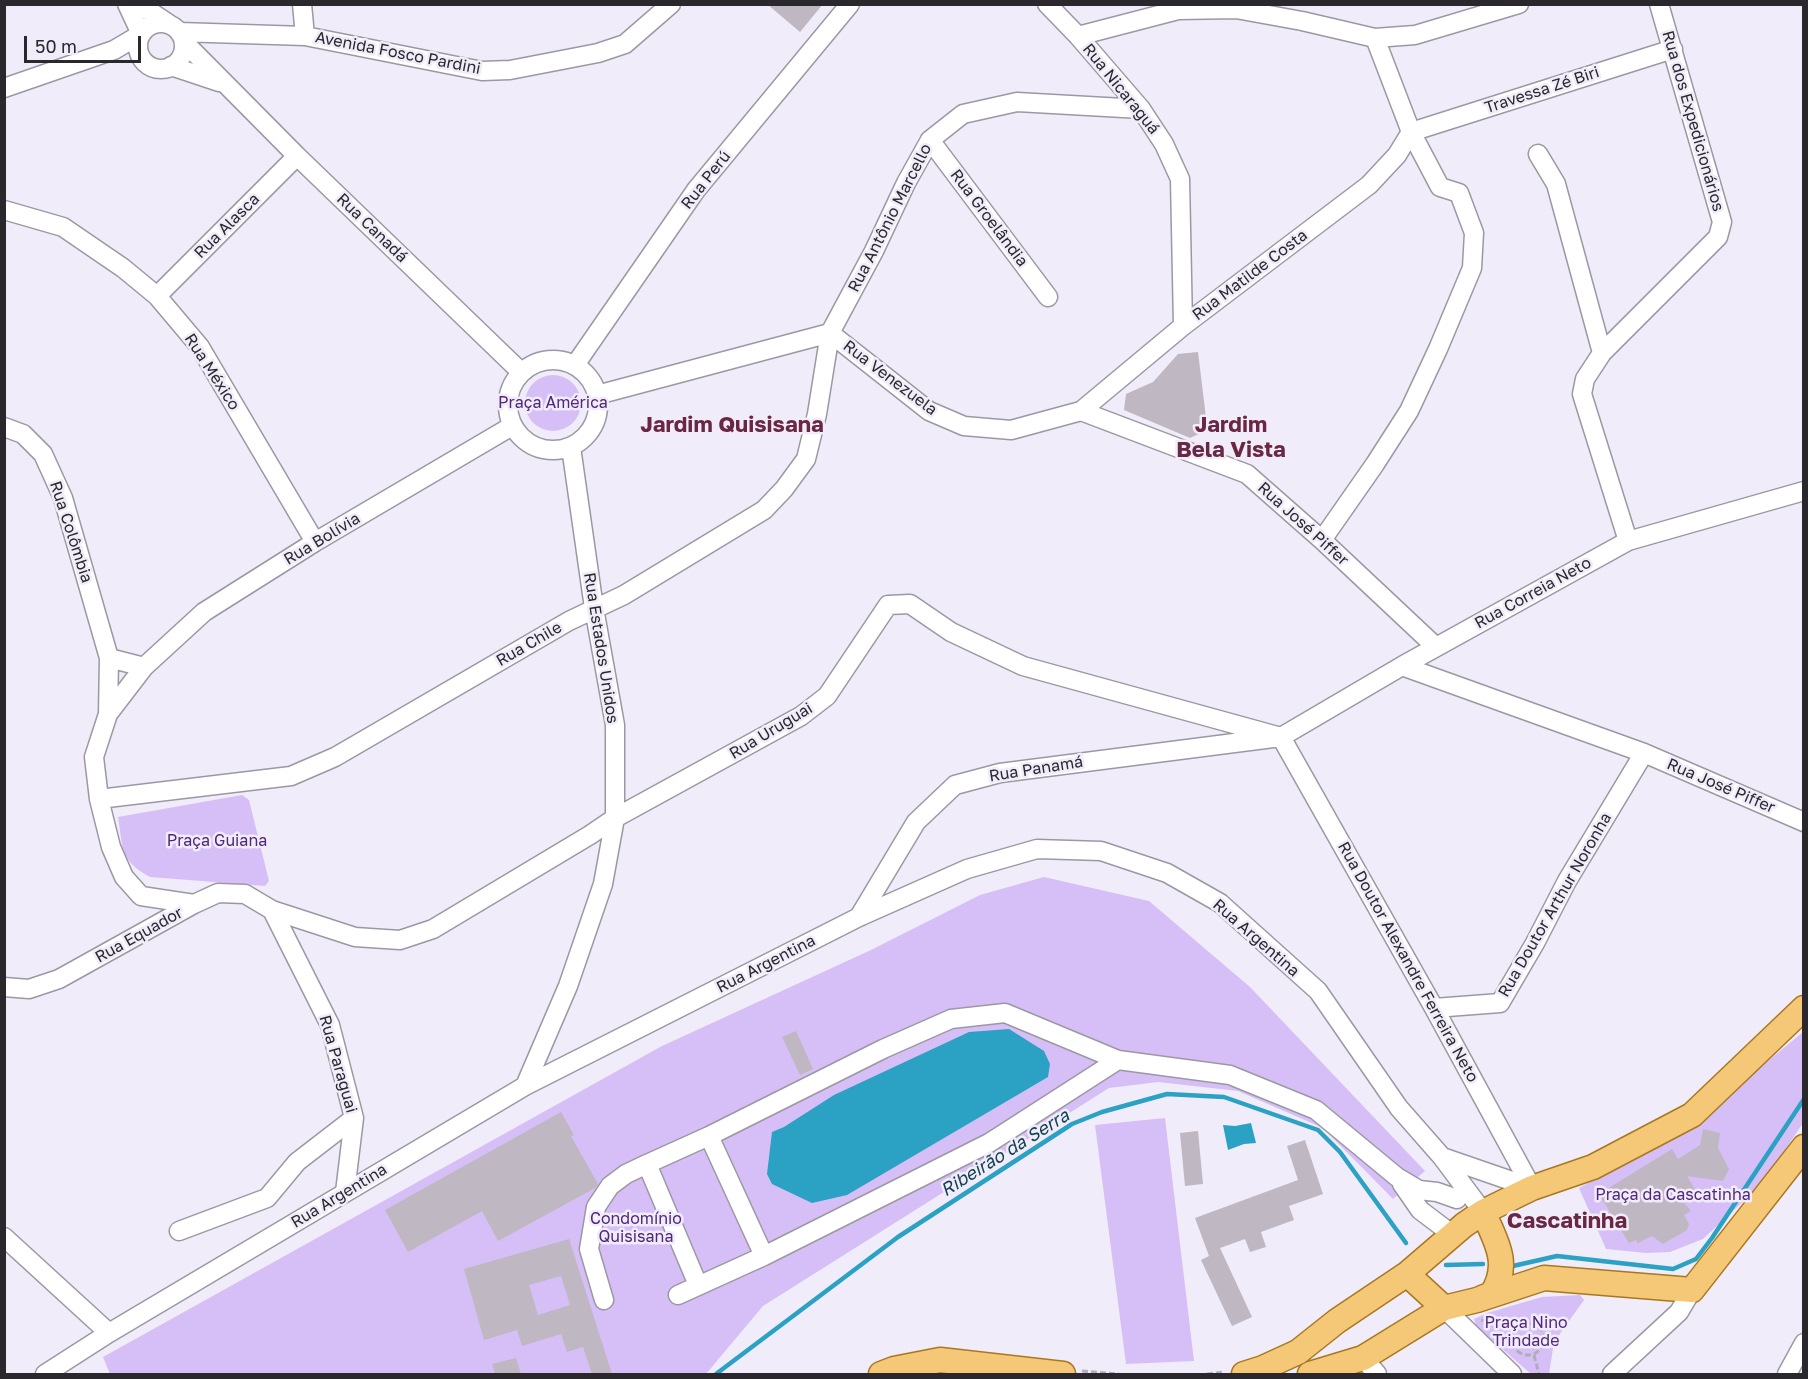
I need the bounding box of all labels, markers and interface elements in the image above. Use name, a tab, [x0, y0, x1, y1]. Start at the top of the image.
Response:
scale bar	[27, 24, 144, 62]
street label: Avenida Fosco Pardini	[314, 28, 482, 78]
street label: Rua dos Expedicionários	[1658, 28, 1728, 214]
text: 50 m	[35, 35, 77, 57]
street label: Rua Nicaraguá	[1079, 40, 1163, 138]
street label: Travessa Zé Biri	[1482, 62, 1602, 118]
street label: Rua Antônio Marcello	[844, 141, 936, 295]
street label: Rua Perú	[677, 147, 735, 213]
street label: Rua Groelândia	[946, 166, 1032, 270]
street label: Rua Alasca	[190, 189, 264, 263]
street label: Rua Canadá	[333, 190, 411, 266]
street label: Rua Matilde Costa	[1189, 225, 1311, 325]
street label: Rua México	[180, 330, 244, 414]
street label: Rua Venezuela	[839, 336, 941, 420]
park label: Praça América	[498, 393, 608, 413]
district label: Jardim Quisisana	[640, 412, 824, 438]
district label: Jardim Bela Vista	[1176, 412, 1286, 464]
street label: Rua José Piffer	[1254, 478, 1352, 570]
street label: Rua Colômbia	[46, 479, 96, 585]
street label: Rua Bolívia	[280, 509, 364, 569]
street label: Rua Correia Neto	[1471, 553, 1595, 633]
street label: Rua Estados Unidos	[580, 571, 622, 725]
street label: Rua Chile	[493, 618, 565, 670]
street label: Rua Uruguai	[726, 699, 816, 763]
street label: Rua Panamá	[988, 752, 1084, 786]
street label: Rua José Piffer	[1664, 755, 1778, 817]
street label: Rua Doutor Arthur Noronha	[1494, 809, 1616, 1001]
park label: Praça Guiana	[167, 831, 267, 851]
street label: Rua Doutor Alexandre Ferreira Neto	[1334, 838, 1482, 1086]
street label: Rua Argentina	[1209, 895, 1303, 981]
street label: Rua Equador	[92, 903, 186, 967]
street label: Rua Argentina	[713, 931, 819, 997]
street label: Rua Paraguai	[315, 1013, 361, 1115]
water label: Ribeirão da Serra	[937, 1105, 1073, 1201]
street label: Rua Argentina	[288, 1160, 390, 1232]
park label: Praça da Cascatinha	[1595, 1185, 1751, 1205]
district label: Cascatinha	[1507, 1208, 1627, 1234]
park label: Condomínio Quisisana	[590, 1209, 682, 1247]
park label: Praça Nino Trindade	[1484, 1313, 1568, 1351]

